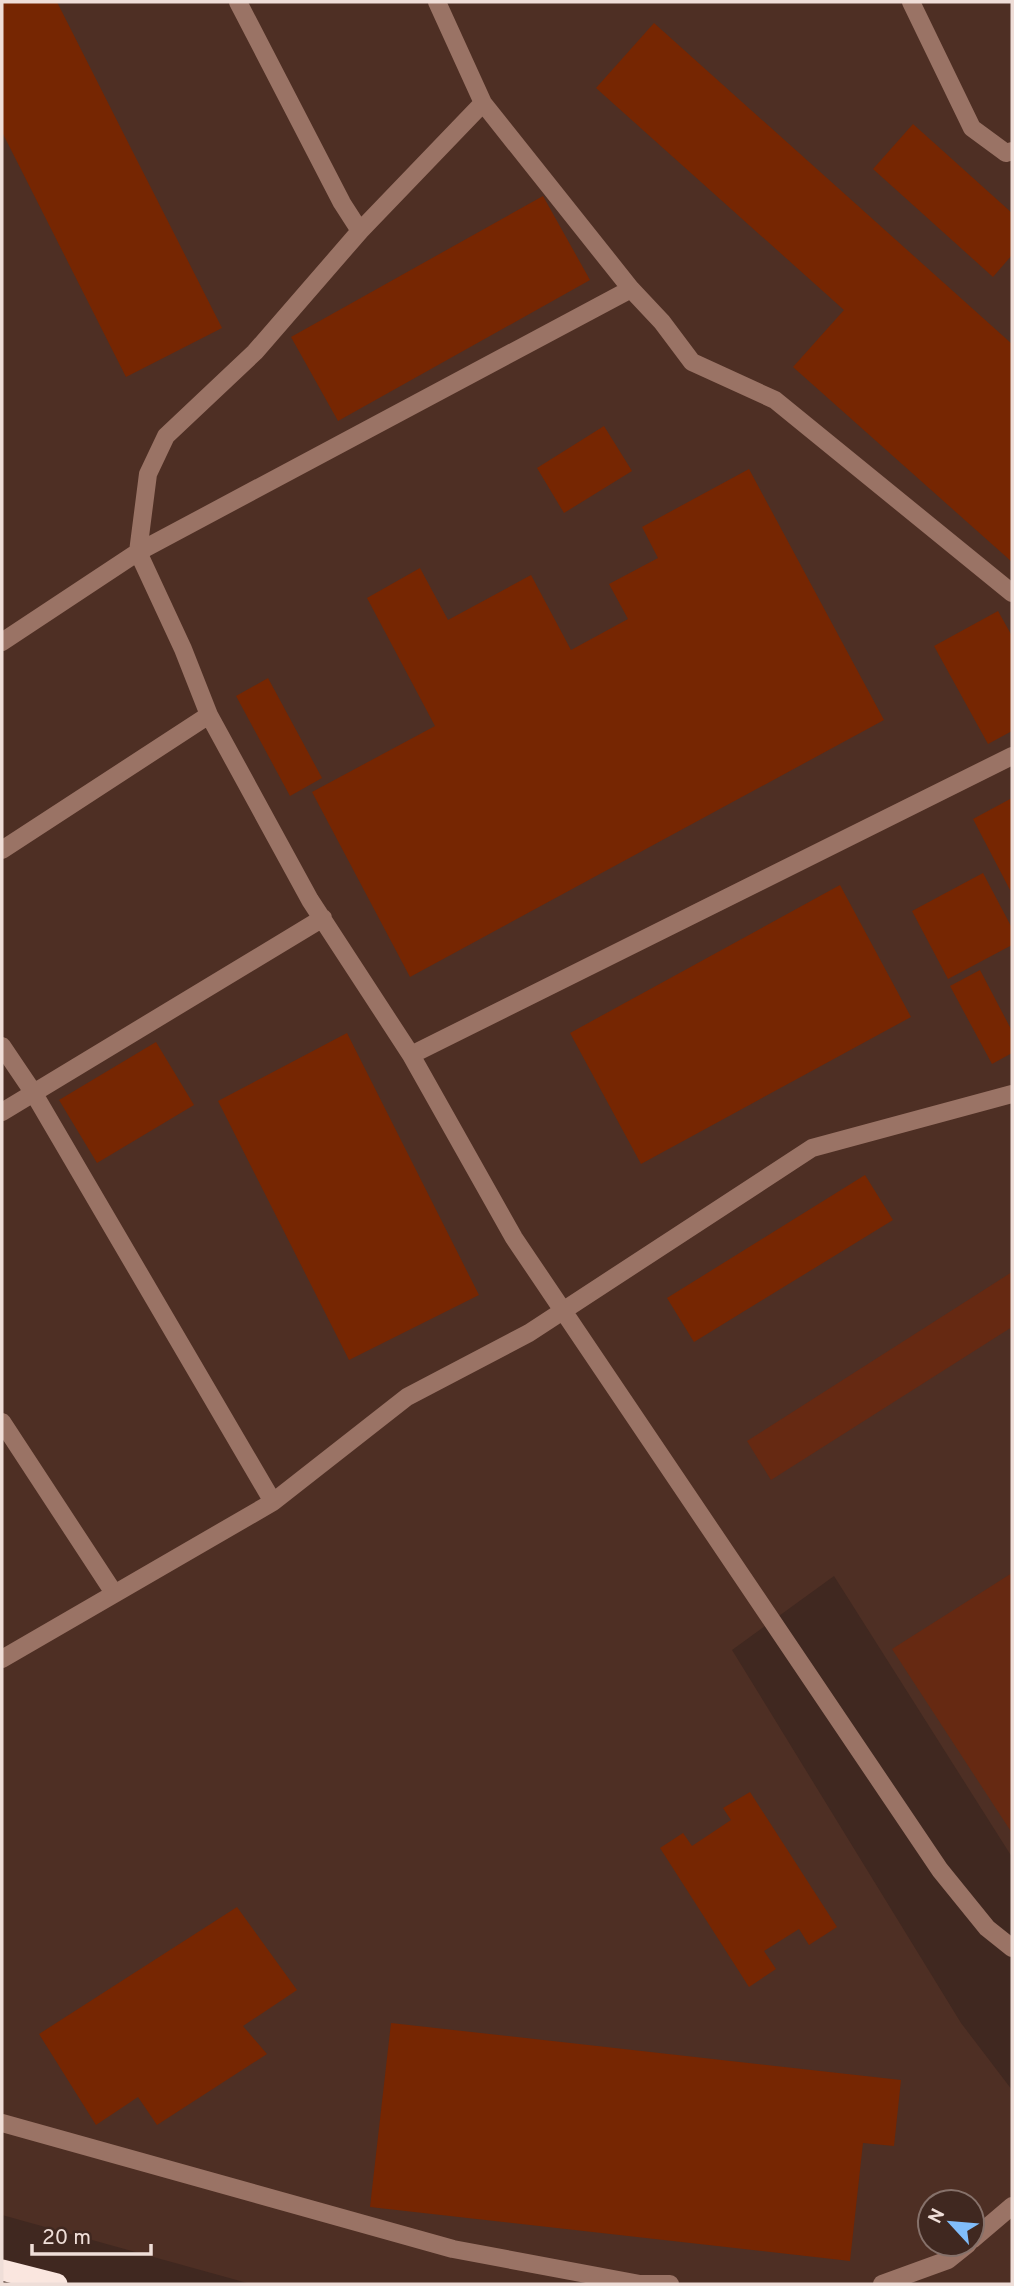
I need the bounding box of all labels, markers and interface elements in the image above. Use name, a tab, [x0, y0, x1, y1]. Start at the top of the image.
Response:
north arrow	[916, 2188, 986, 2258]
text: N	[924, 2205, 951, 2228]
scale bar	[32, 2212, 150, 2256]
text: 20 m	[42, 2225, 91, 2252]

